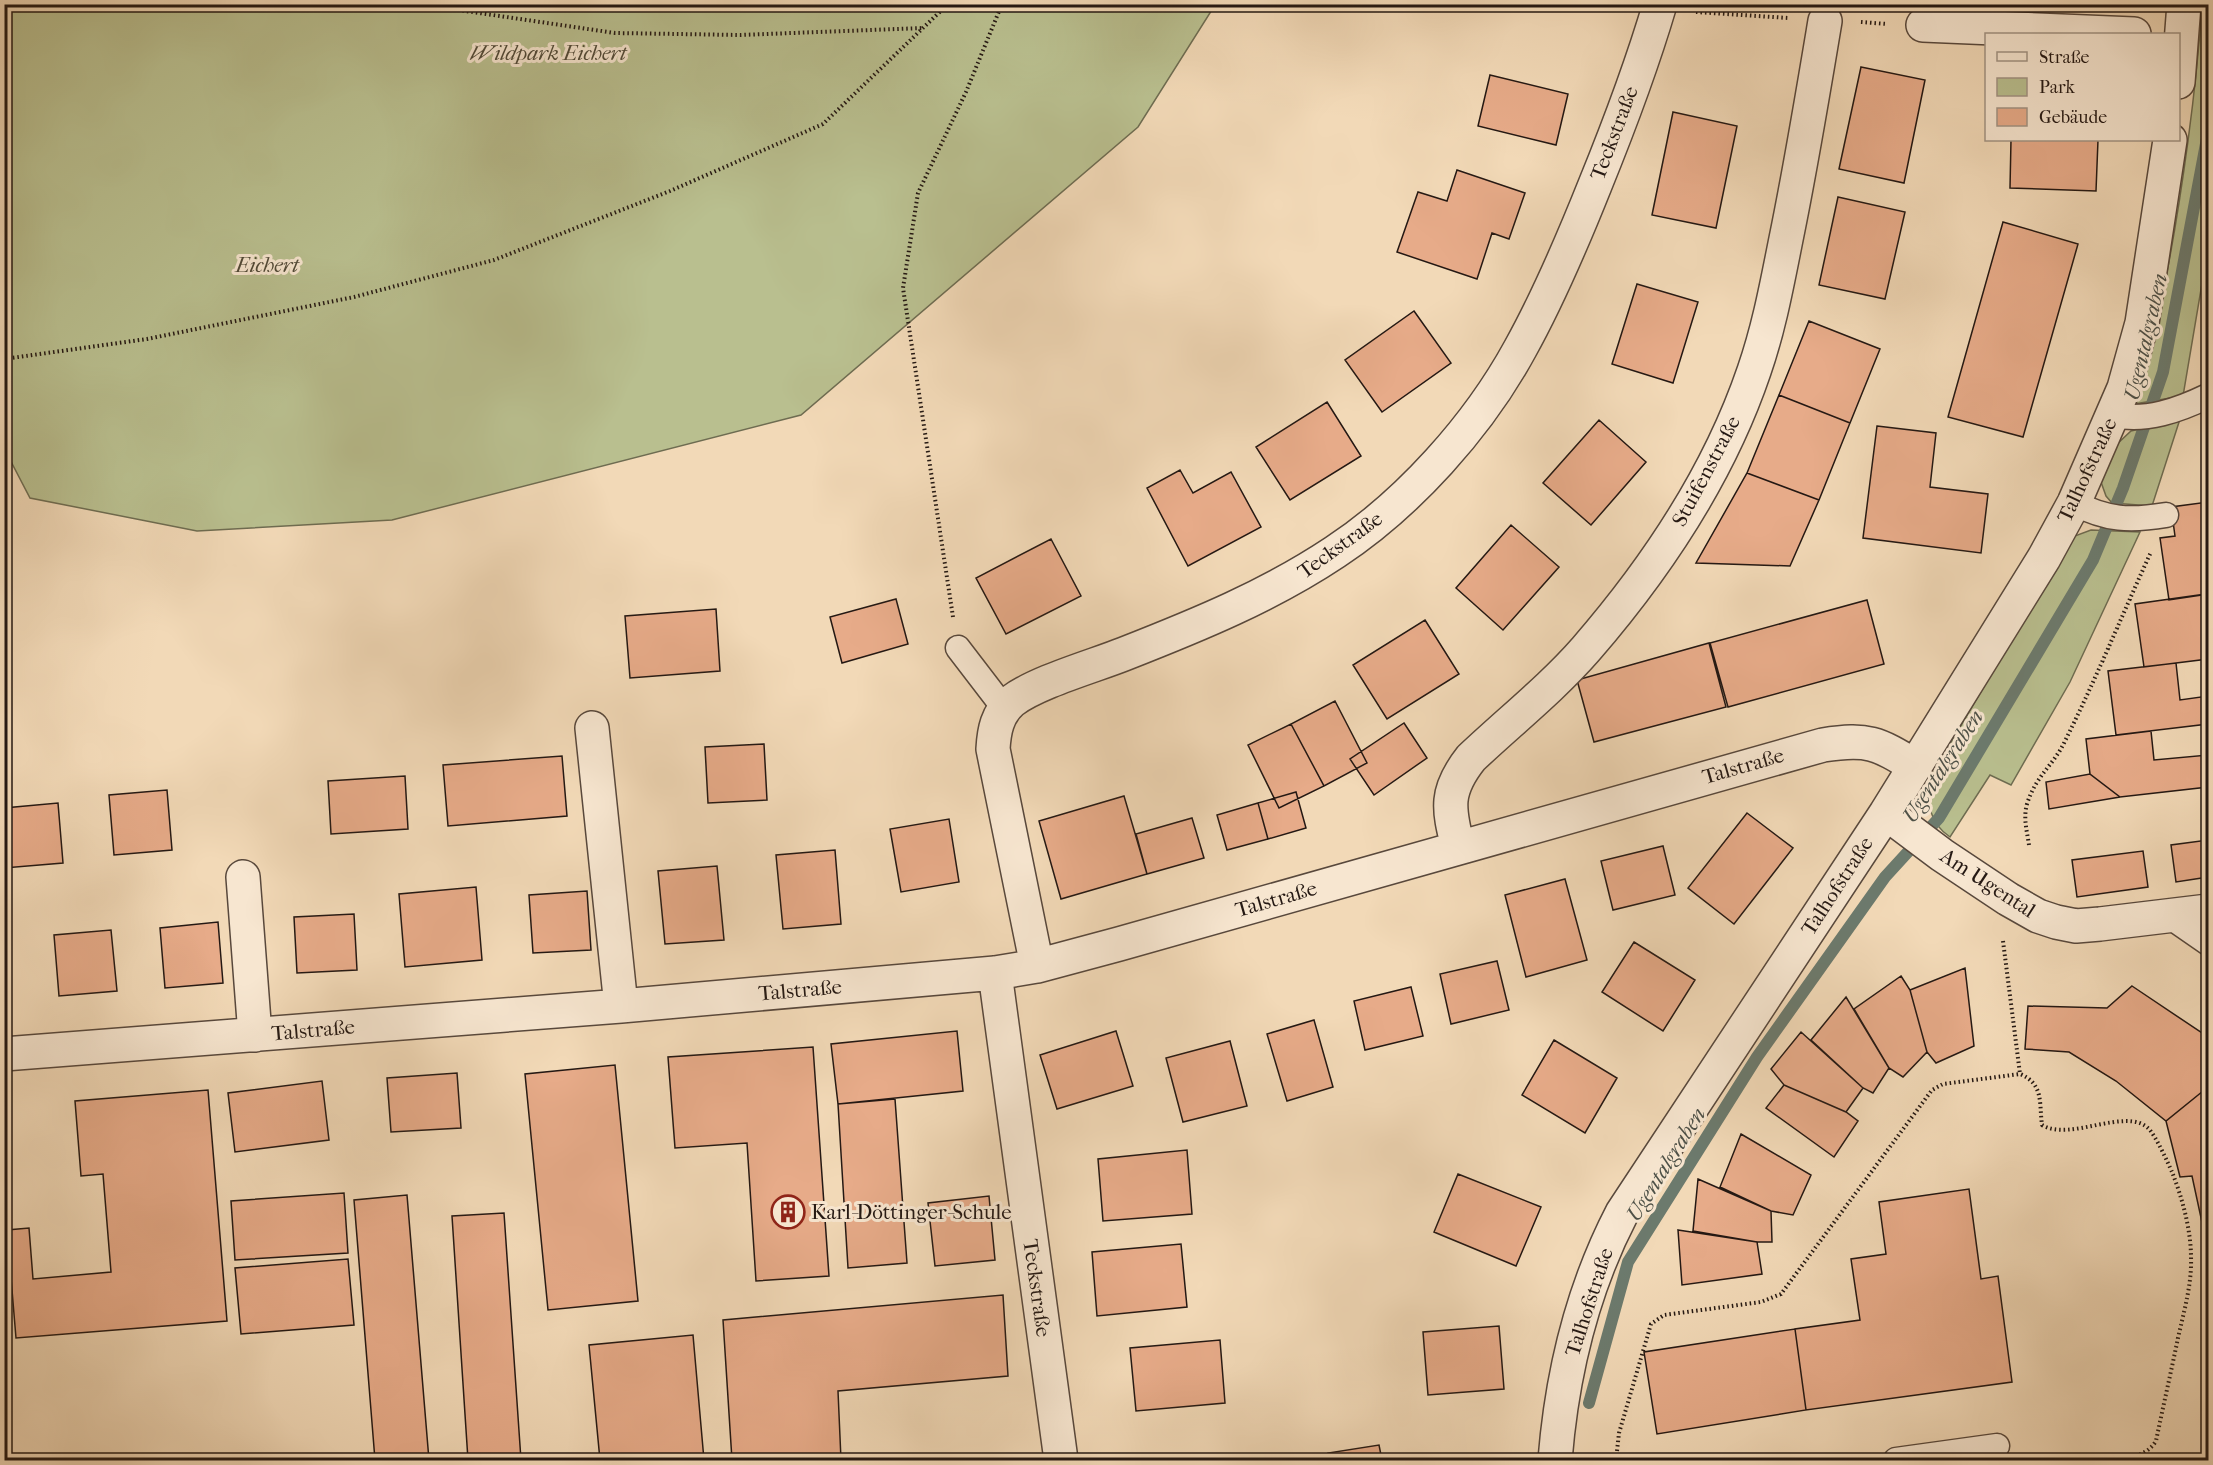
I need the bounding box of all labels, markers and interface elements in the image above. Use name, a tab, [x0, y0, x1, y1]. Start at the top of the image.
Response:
legend	[1985, 33, 2180, 141]
park label: Wildpark Eichert	[470, 41, 628, 65]
text: Straße	[2039, 47, 2090, 68]
text: Park	[2039, 77, 2076, 98]
street label: Teckstraße	[1585, 83, 1643, 183]
text: Gebäude	[2039, 107, 2107, 128]
park label: Eichert	[233, 253, 300, 277]
water label: Ugentalgraben	[2119, 271, 2173, 403]
street label: Stuifenstraße	[1667, 412, 1745, 530]
street label: Talhofstraße	[2052, 414, 2122, 526]
street label: Teckstraße	[1293, 506, 1387, 584]
water label: Ugentalgraben	[1897, 705, 1989, 828]
street label: Talstraße	[1699, 743, 1787, 789]
street label: Talhofstraße	[1796, 832, 1878, 940]
street label: Am Ugental	[1935, 843, 2040, 923]
street label: Talstraße	[1232, 876, 1320, 922]
street label: Talstraße	[757, 974, 843, 1006]
street label: Talstraße	[270, 1014, 356, 1046]
water label: Ugentalgraben	[1620, 1103, 1711, 1226]
building icon: Karl-Döttinger-Schule	[770, 1194, 806, 1230]
place label: Karl-Döttinger-Schule	[811, 1200, 1012, 1224]
street label: Teckstraße	[1018, 1238, 1056, 1338]
street label: Talhofstraße	[1560, 1245, 1618, 1359]

